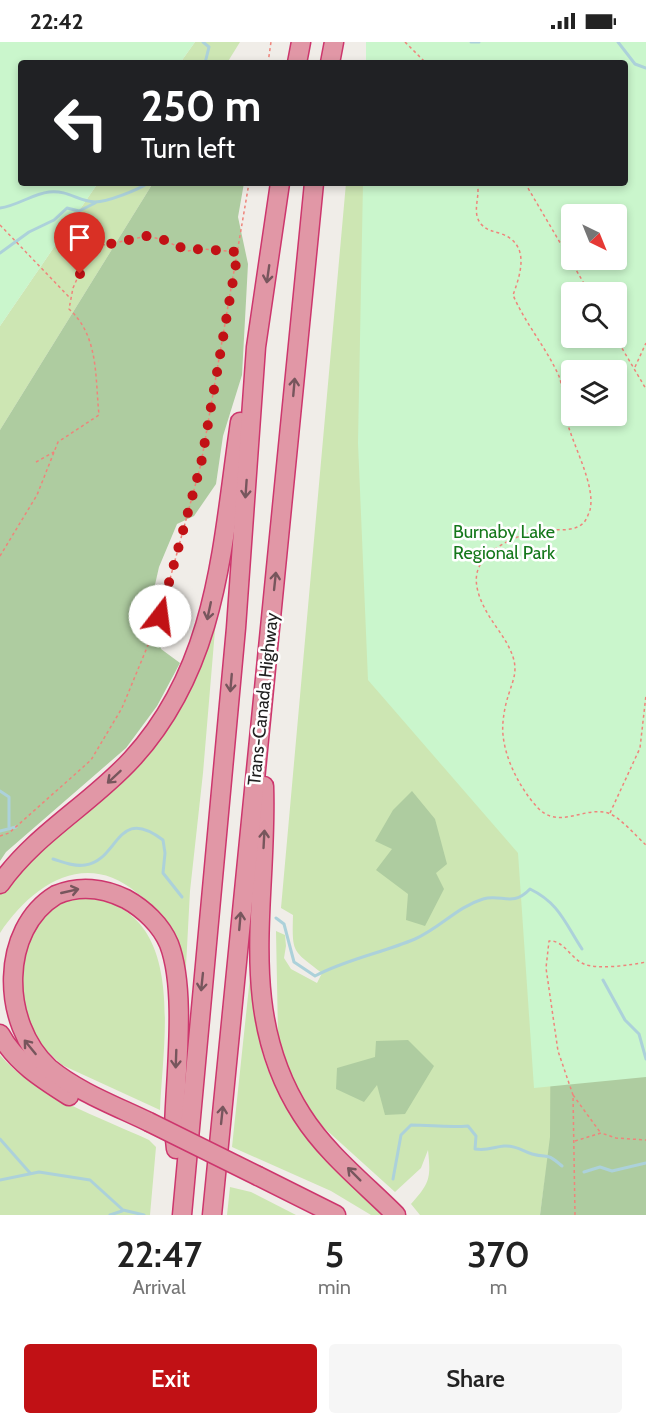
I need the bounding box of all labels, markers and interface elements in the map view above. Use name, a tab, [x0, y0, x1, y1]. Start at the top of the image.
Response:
text: 22:42	[30, 8, 83, 35]
text: 250 m	[141, 80, 261, 132]
icon: left	[42, 84, 120, 162]
text: Turn left	[141, 132, 235, 165]
north arrow	[561, 204, 627, 270]
map controls	[561, 204, 627, 426]
pin	[54, 212, 105, 274]
icon: arrive	[63, 221, 96, 254]
one-way arrow	[263, 264, 274, 284]
button: search	[561, 282, 627, 348]
button: layers	[561, 360, 627, 426]
one-way arrow	[289, 377, 300, 397]
one-way arrow	[240, 478, 251, 498]
park label: Burnaby Lake Regional Park	[453, 521, 556, 564]
one-way arrow	[270, 571, 281, 591]
position arrow	[128, 584, 192, 648]
one-way arrow	[203, 601, 215, 620]
street label: Trans-Canada Highway	[243, 611, 283, 787]
one-way arrow	[225, 673, 236, 693]
one-way arrow	[106, 769, 121, 784]
one-way arrow	[258, 830, 269, 850]
one-way arrow	[60, 885, 79, 897]
one-way arrow	[235, 911, 246, 931]
one-way arrow	[196, 971, 207, 991]
one-way arrow	[23, 1040, 36, 1056]
one-way arrow	[170, 1049, 182, 1069]
one-way arrow	[217, 1106, 228, 1125]
one-way arrow	[347, 1166, 362, 1181]
text: 22:47	[116, 1232, 202, 1276]
text: 5	[325, 1232, 344, 1276]
text: 370	[467, 1232, 530, 1276]
text: Arrival	[132, 1275, 186, 1299]
text: min	[318, 1275, 351, 1299]
text: m	[490, 1275, 507, 1299]
button: Exit	[24, 1344, 317, 1413]
button: Share	[329, 1344, 622, 1413]

